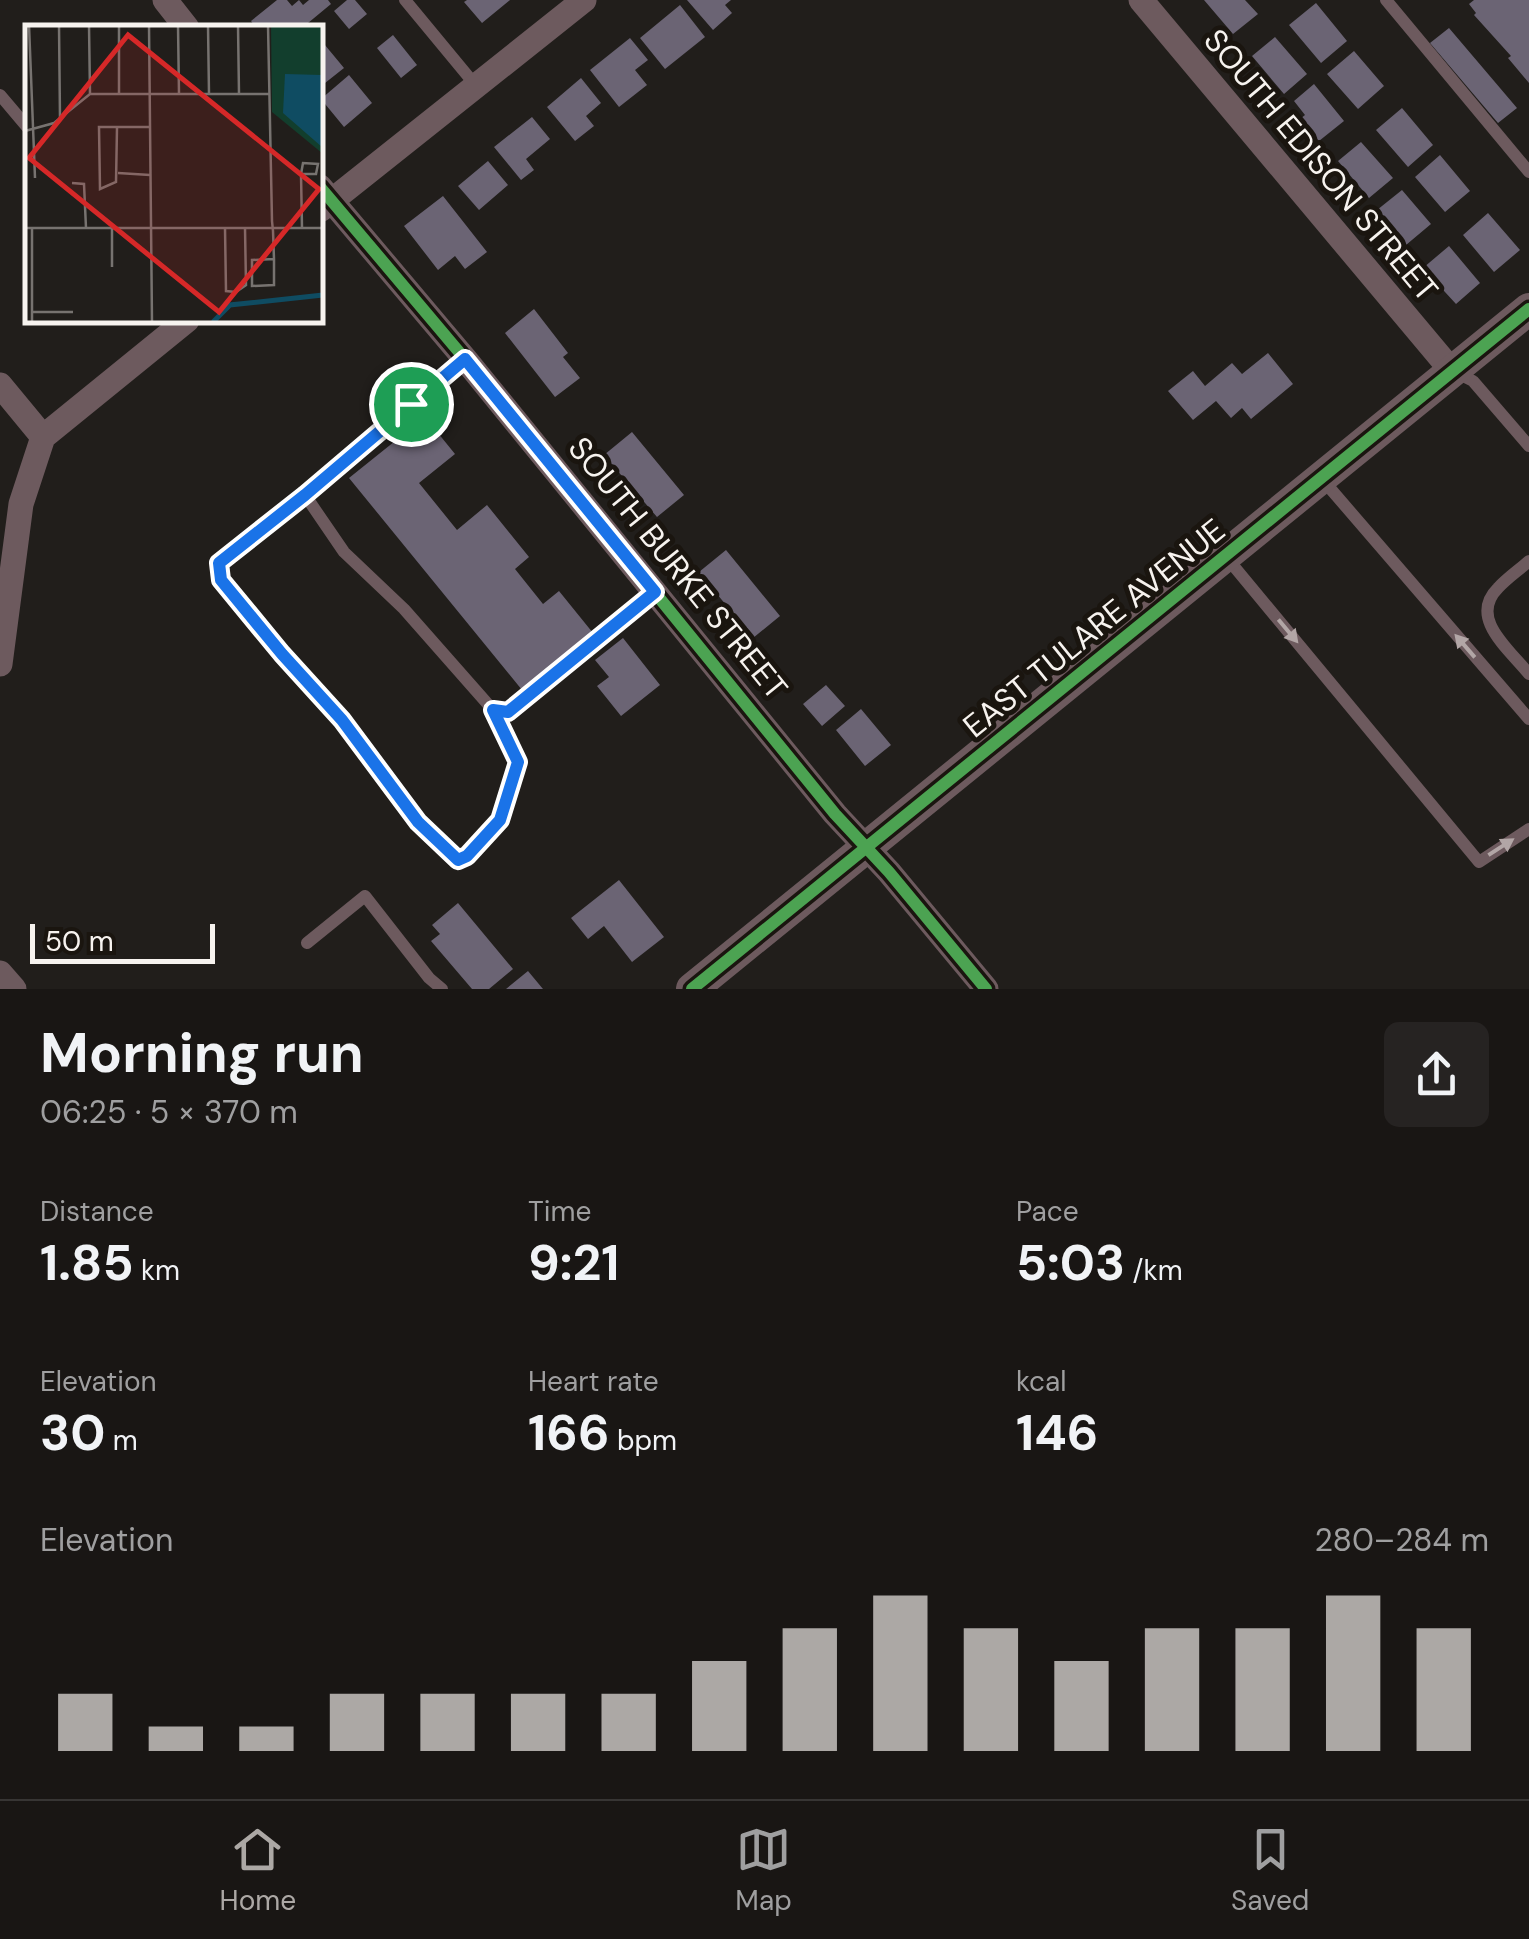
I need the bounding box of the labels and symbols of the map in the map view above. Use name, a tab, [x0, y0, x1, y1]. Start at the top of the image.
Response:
street label: SOUTH EDISON STREET	[1195, 20, 1447, 310]
inset map	[25, 25, 322, 322]
pin	[369, 362, 454, 447]
street label: SOUTH BURKE STREET	[559, 428, 797, 708]
street label: EAST TULARE AVENUE	[954, 509, 1234, 747]
one-way arrow	[1277, 619, 1298, 644]
one-way arrow	[1455, 633, 1477, 658]
one-way arrow	[1487, 839, 1514, 857]
scale bar	[30, 919, 215, 964]

